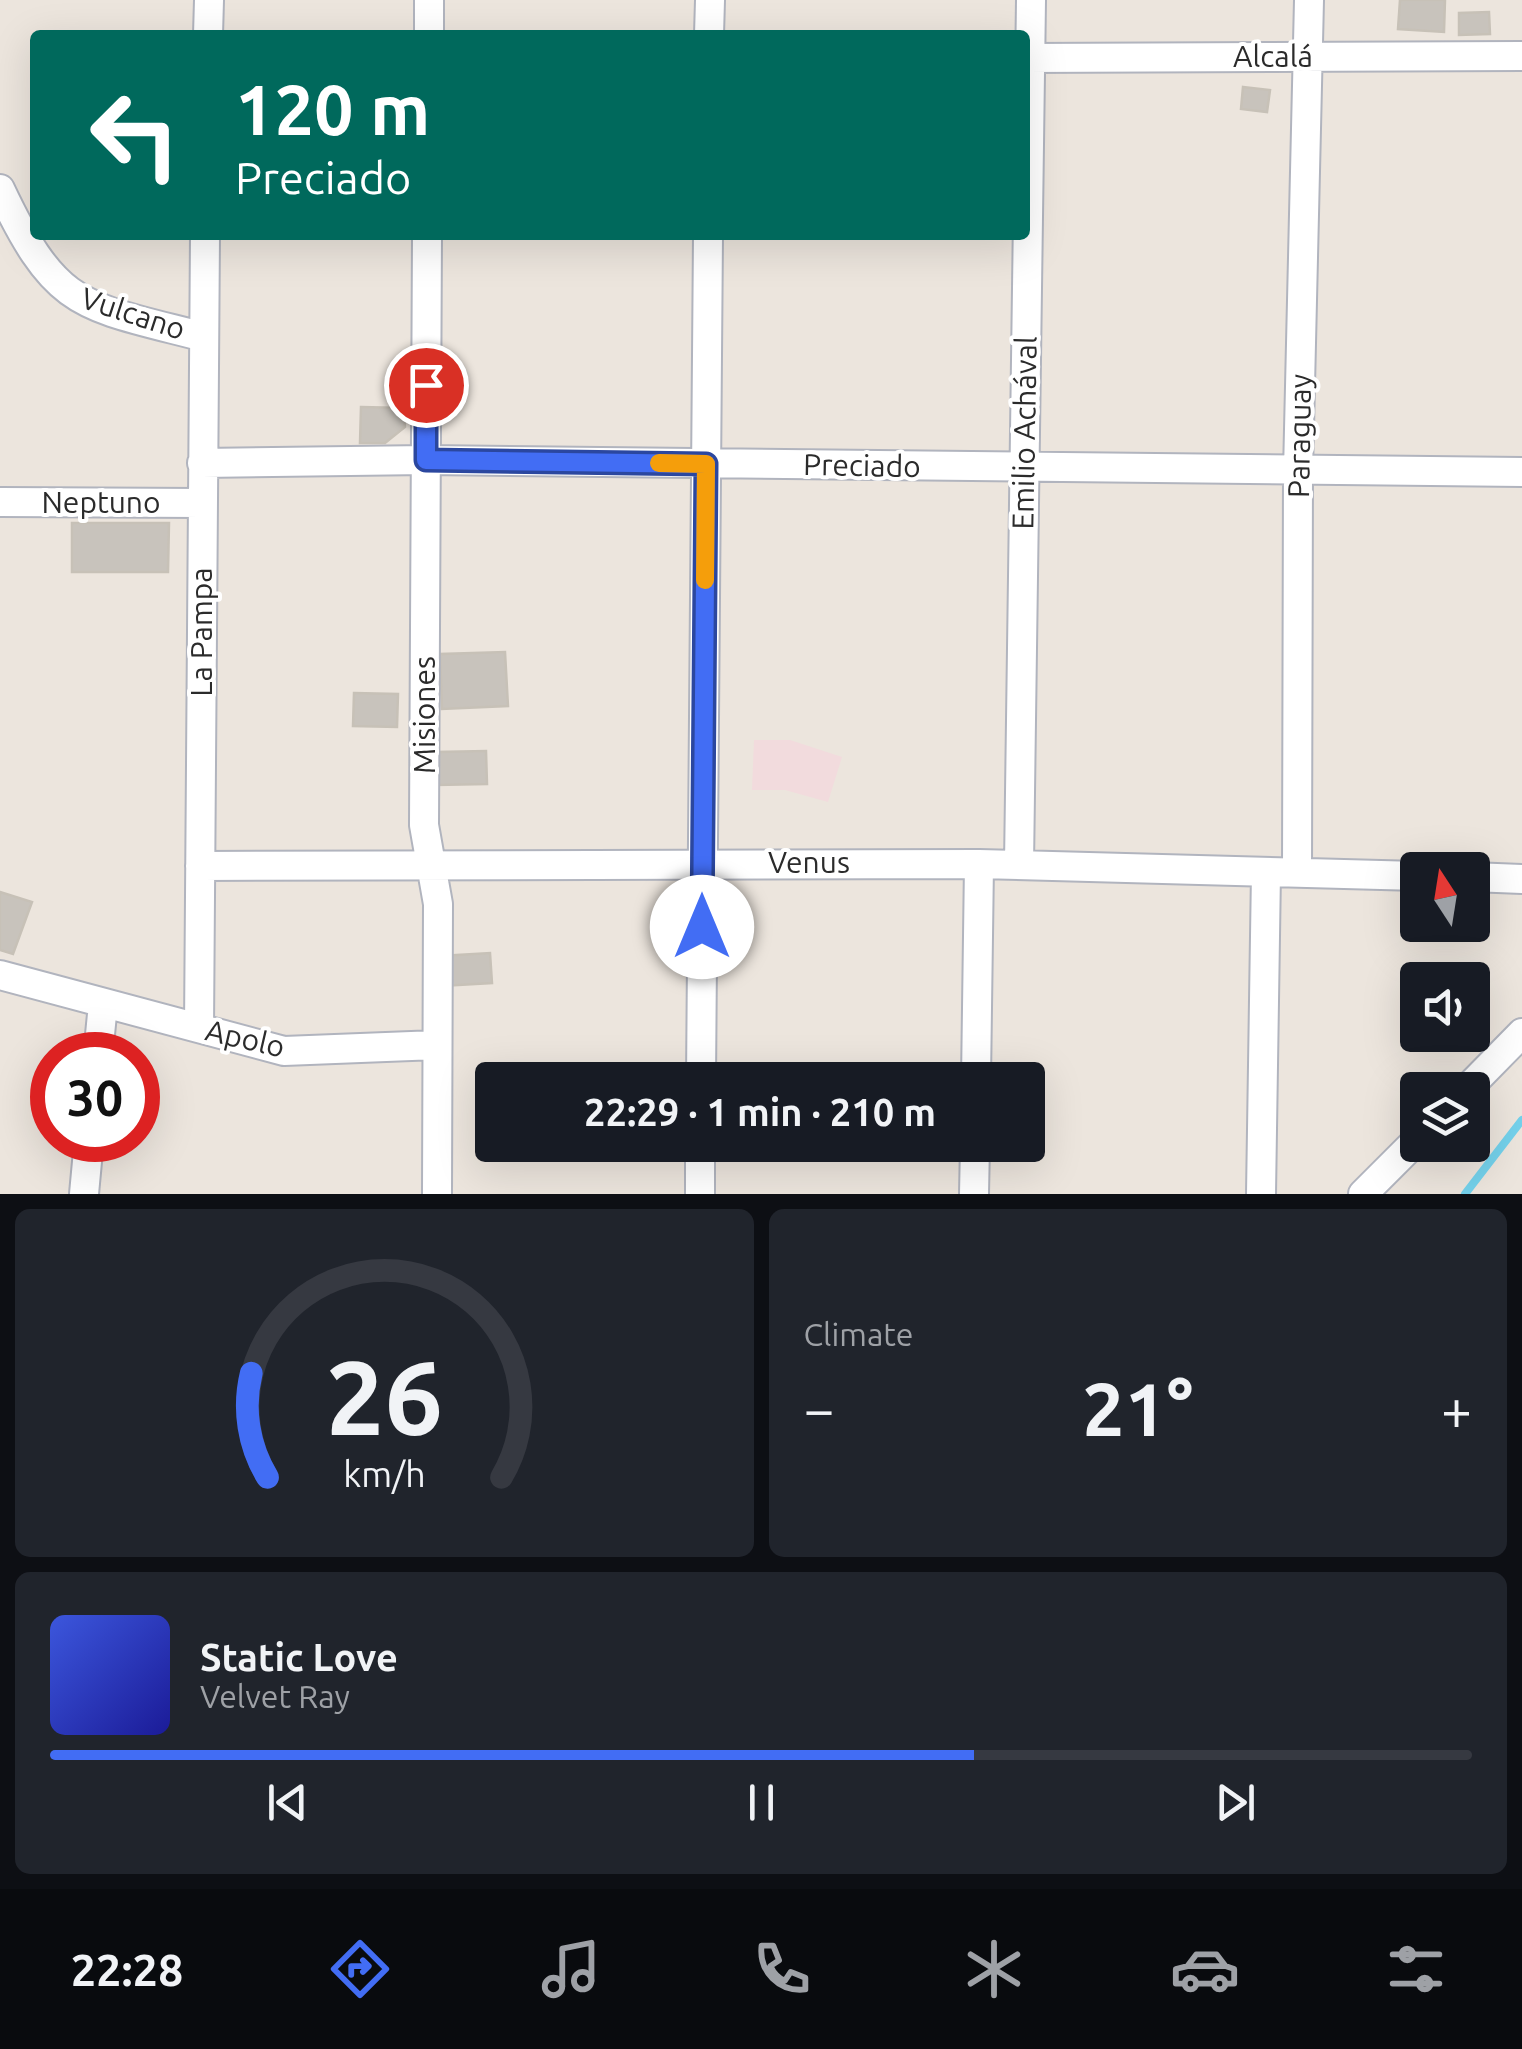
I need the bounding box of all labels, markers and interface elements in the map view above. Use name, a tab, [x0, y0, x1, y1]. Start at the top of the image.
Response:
street label: Alcalá	[1233, 39, 1313, 73]
icon: left	[70, 70, 200, 200]
text: 120 m	[235, 70, 430, 148]
text: Preciado	[235, 152, 411, 203]
street label: Vulcano	[77, 280, 190, 346]
street label: Emilio Achával	[1005, 336, 1043, 530]
pin	[384, 343, 469, 428]
icon: arrive	[399, 358, 454, 413]
street label: Paraguay	[1281, 374, 1317, 498]
street label: Preciado	[803, 447, 921, 483]
street label: Neptuno	[41, 485, 161, 519]
street label: La Pampa	[184, 567, 218, 697]
street label: Misiones	[407, 656, 441, 774]
street label: Venus	[768, 845, 850, 879]
north arrow	[1400, 852, 1490, 942]
map controls	[1400, 852, 1490, 1162]
position arrow	[650, 875, 754, 979]
button: sound	[1400, 962, 1490, 1052]
street label: Apolo	[202, 1012, 288, 1064]
speed limit sign: 30	[30, 1032, 160, 1162]
button: layers	[1400, 1072, 1490, 1162]
text: 22:29 · 1 min · 210 m	[584, 1091, 936, 1133]
text: Climate	[804, 1316, 914, 1352]
text: 26	[326, 1338, 443, 1455]
text: 21°	[1082, 1366, 1193, 1450]
text: −	[804, 1378, 835, 1439]
text: +	[1441, 1378, 1472, 1439]
text: km/h	[343, 1454, 426, 1494]
text: Static Love	[200, 1636, 398, 1678]
text: Velvet Ray	[200, 1678, 350, 1714]
icon: previous	[260, 1775, 315, 1830]
icon: pause	[734, 1775, 789, 1830]
icon: next	[1208, 1775, 1263, 1830]
icon: directions	[325, 1934, 395, 2004]
icon: music	[536, 1934, 606, 2004]
icon: phone	[747, 1934, 817, 2004]
icon: climate	[959, 1934, 1029, 2004]
icon: car	[1170, 1934, 1240, 2004]
icon: filters	[1381, 1934, 1451, 2004]
text: 22:28	[71, 1944, 183, 1995]

